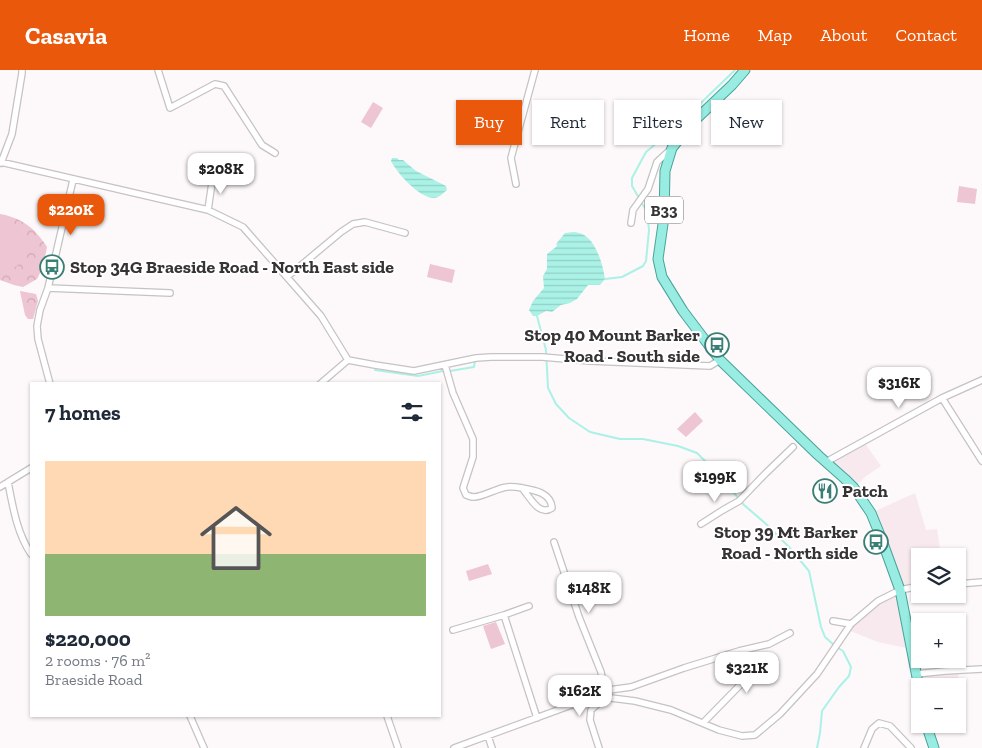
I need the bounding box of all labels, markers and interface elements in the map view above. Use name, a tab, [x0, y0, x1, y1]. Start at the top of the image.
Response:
text: Casavia	[25, 21, 107, 50]
text: Home	[683, 24, 730, 46]
text: Map	[758, 24, 792, 46]
text: About	[820, 24, 867, 46]
text: Contact	[895, 24, 957, 46]
chip: Buy	[456, 100, 522, 145]
chip: Rent	[532, 100, 604, 145]
chip: Filters	[614, 100, 701, 145]
chip: New	[711, 100, 782, 145]
pin: $208K	[186, 152, 256, 195]
text: $208K	[198, 159, 244, 178]
pin: $220K	[36, 194, 106, 236]
road number: B33	[645, 196, 683, 224]
text: $220K	[48, 200, 94, 219]
bus stop icon: Stop 34G Braeside Road - North East side	[39, 254, 65, 280]
place label: Stop 34G Braeside Road - North East side	[70, 256, 394, 278]
place label: Stop 40 Mount Barker Road - South side	[524, 324, 700, 367]
bus stop icon: Stop 40 Mount Barker Road - South side	[704, 332, 730, 358]
pin: $316K	[864, 366, 934, 409]
text: $316K	[878, 373, 920, 392]
icon: filters	[398, 398, 426, 426]
text: 7 homes	[45, 400, 121, 425]
pin: $199K	[680, 460, 750, 503]
text: $199K	[694, 467, 736, 486]
restaurant icon: Patch	[812, 478, 838, 504]
place label: Patch	[842, 480, 888, 502]
icon: home	[191, 493, 281, 583]
place label: Stop 39 Mt Barker Road - North side	[714, 521, 858, 564]
bus stop icon: Stop 39 Mt Barker Road - North side	[863, 529, 889, 555]
map controls	[911, 548, 966, 733]
button: layers	[911, 548, 966, 603]
pin: $148K	[554, 572, 624, 614]
text: $148K	[568, 578, 610, 597]
button: +	[911, 613, 966, 668]
text: $220,000	[45, 626, 131, 651]
text: 2 rooms · 76 m²	[45, 651, 151, 670]
pin: $321K	[712, 652, 782, 694]
text: $321K	[726, 658, 768, 677]
text: Braeside Road	[45, 670, 142, 689]
pin: $162K	[545, 674, 615, 717]
button: −	[911, 678, 966, 733]
text: $162K	[559, 681, 601, 700]

